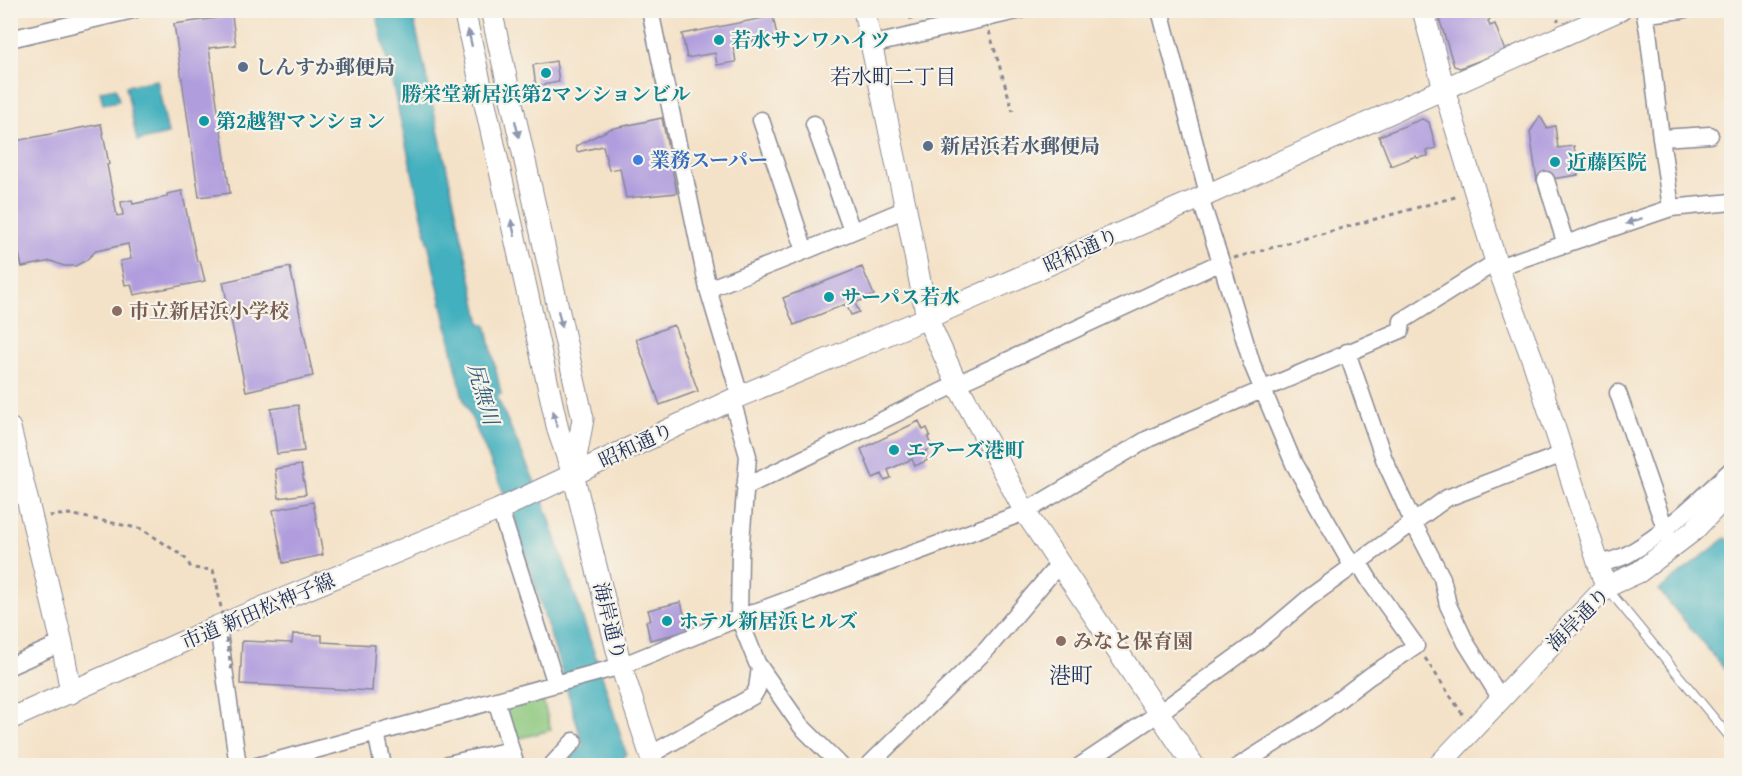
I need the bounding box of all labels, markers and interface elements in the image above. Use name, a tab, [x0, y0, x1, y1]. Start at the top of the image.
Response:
place label: 若水サンワハイツ	[731, 25, 890, 54]
one-way arrow	[465, 29, 475, 47]
marker: 若水サンワハイツ	[712, 33, 726, 47]
place label: しんすか郵便局	[255, 52, 395, 81]
marker: しんすか郵便局	[236, 60, 250, 74]
district label: 若水町二丁目	[830, 61, 956, 92]
marker: 勝栄堂新居浜第2マンションビル	[539, 66, 553, 80]
place label: 勝栄堂新居浜第2マンションビル	[401, 79, 691, 108]
place label: 第2越智マンション	[216, 106, 385, 135]
marker: 第2越智マンション	[197, 114, 211, 128]
one-way arrow	[513, 120, 523, 138]
place label: 新居浜若水郵便局	[940, 131, 1100, 160]
marker: 新居浜若水郵便局	[921, 139, 935, 153]
place label: 業務スーパー	[650, 145, 768, 174]
place label: 近藤医院	[1567, 147, 1647, 176]
marker: 業務スーパー	[631, 153, 645, 167]
marker: 近藤医院	[1548, 155, 1562, 169]
one-way arrow	[1625, 217, 1643, 227]
one-way arrow	[507, 219, 517, 237]
street label: 昭和通り	[1038, 220, 1123, 279]
place label: サーパス若水	[841, 282, 960, 311]
marker: サーパス若水	[822, 290, 836, 304]
place label: 市立新居浜小学校	[129, 296, 289, 325]
marker: 市立新居浜小学校	[110, 304, 124, 318]
one-way arrow	[556, 310, 566, 328]
water label: 尻無川	[460, 359, 508, 430]
one-way arrow	[550, 409, 559, 428]
street label: 昭和通り	[593, 415, 678, 475]
place label: エアーズ港町	[906, 435, 1025, 464]
marker: エアーズ港町	[887, 443, 901, 457]
street label: 市道 新田松神子線	[176, 565, 339, 656]
street label: 海岸通り	[587, 579, 634, 663]
street label: 海岸通り	[1539, 580, 1616, 657]
place label: ホテル新居浜ヒルズ	[679, 606, 857, 635]
marker: ホテル新居浜ヒルズ	[660, 614, 674, 628]
place label: みなと保育園	[1073, 626, 1193, 655]
marker: みなと保育園	[1054, 634, 1068, 648]
district label: 港町	[1049, 659, 1093, 691]

